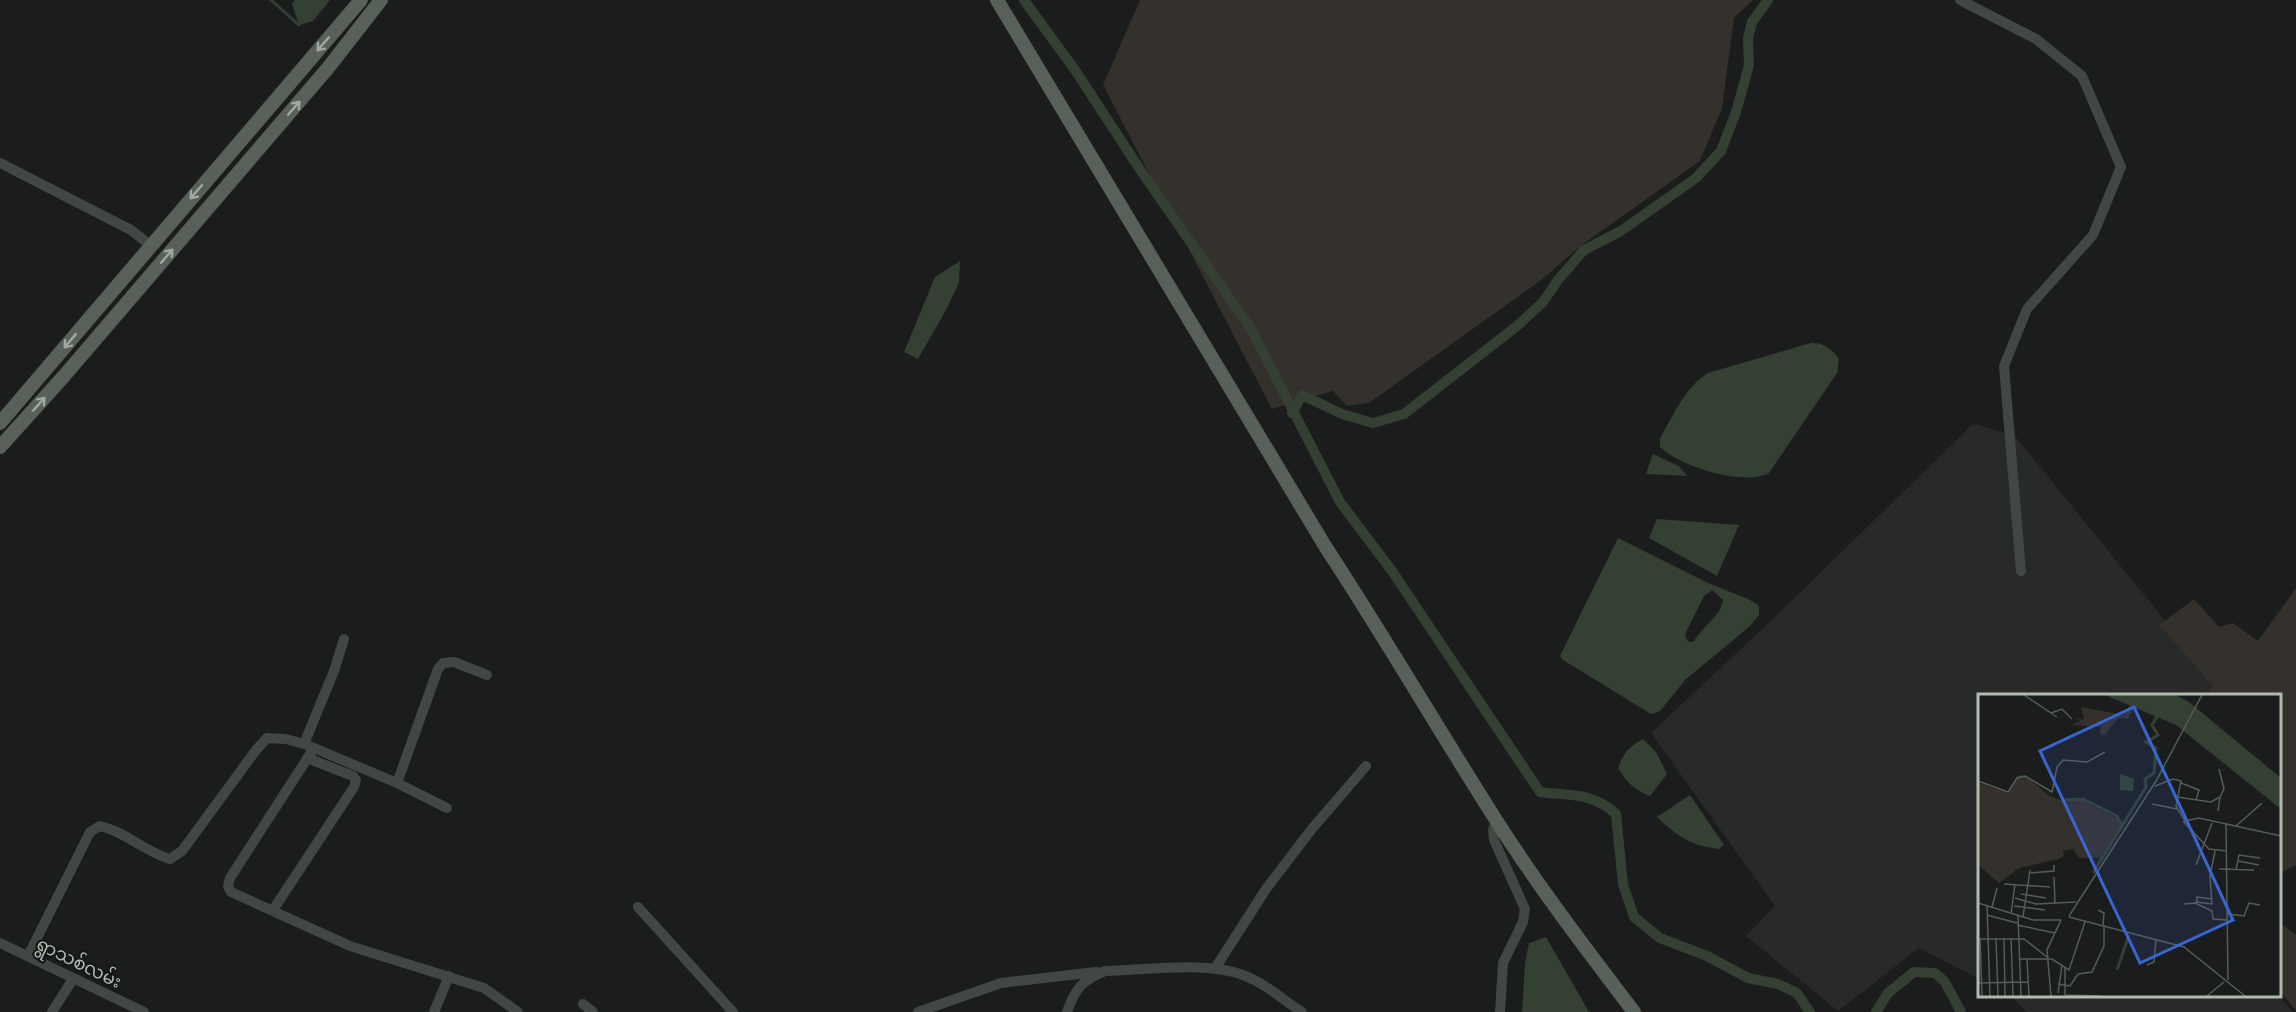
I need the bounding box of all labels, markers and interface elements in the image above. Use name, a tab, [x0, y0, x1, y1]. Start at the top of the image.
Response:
one-way arrow	[316, 36, 330, 51]
one-way arrow	[287, 101, 301, 116]
one-way arrow	[189, 184, 203, 199]
one-way arrow	[160, 249, 174, 264]
one-way arrow	[63, 333, 76, 349]
one-way arrow	[32, 396, 46, 411]
inset map	[1978, 694, 2281, 997]
street label: ရွာသစ်လမ်း	[31, 931, 126, 997]

